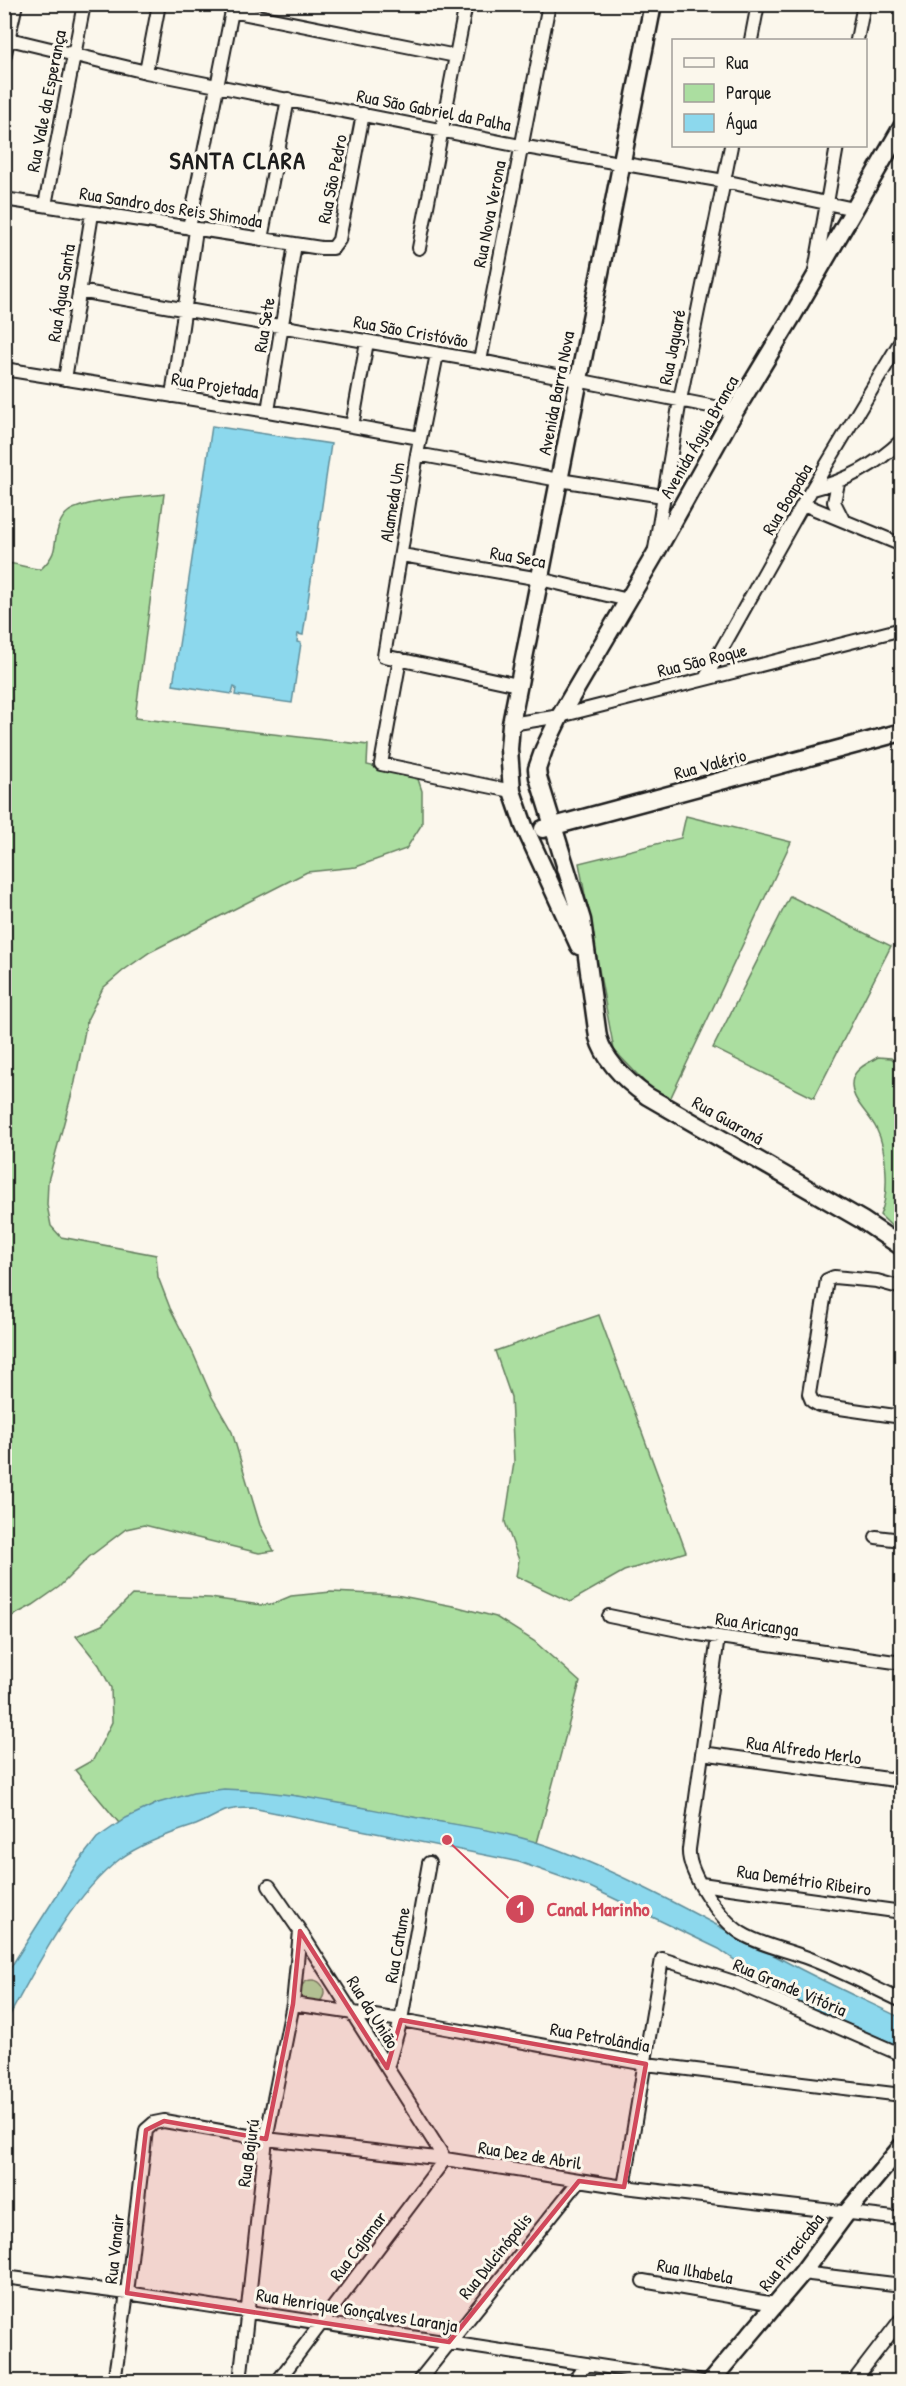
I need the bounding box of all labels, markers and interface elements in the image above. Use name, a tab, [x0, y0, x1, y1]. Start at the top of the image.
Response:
street label: Rua Vale da Esperança	[20, 28, 72, 174]
legend	[672, 39, 867, 147]
text: Rua	[726, 50, 748, 75]
text: Parque	[726, 80, 771, 105]
street label: Rua São Gabriel da Palha	[355, 83, 513, 137]
text: Água	[726, 110, 757, 135]
street label: Rua São Pedro	[311, 132, 353, 226]
district label: SANTA CLARA	[170, 144, 306, 176]
street label: Rua Nova Verona	[466, 158, 512, 270]
street label: Rua Sandro dos Reis Shimoda	[78, 180, 264, 234]
street label: Rua Água Santa	[41, 242, 81, 344]
street label: Rua Sete	[247, 296, 281, 354]
street label: Rua Jaguaré	[652, 307, 692, 387]
street label: Rua São Cristóvão	[352, 309, 470, 353]
street label: Avenida Barra Nova	[532, 329, 580, 457]
street label: Rua Projetada	[170, 366, 260, 404]
street label: Avenida Águia Branca	[654, 371, 744, 503]
street label: Rua Boapaba	[756, 459, 818, 539]
street label: Alameda Um	[373, 460, 411, 544]
street label: Rua Seca	[488, 540, 548, 574]
street label: Rua São Roque	[655, 637, 749, 683]
street label: Rua Valério	[671, 742, 749, 786]
street label: Rua Guaraná	[688, 1090, 768, 1150]
street label: Rua Aricanga	[714, 1606, 800, 1642]
street label: Rua Alfredo Merlo	[745, 1730, 863, 1770]
street label: Rua Demétrio Ribeiro	[735, 1858, 873, 1902]
callout: Canal Marinho	[505, 1890, 662, 1928]
text: Canal Marinho	[546, 1895, 650, 1922]
text: 1	[517, 1896, 524, 1921]
street label: Rua Catume	[378, 1905, 416, 1985]
street label: Rua Grande Vitória	[729, 1952, 851, 2022]
street label: Rua da União	[341, 1971, 405, 2053]
street label: Rua Petrolândia	[548, 2016, 652, 2058]
street label: Rua Bajurú	[231, 2117, 265, 2189]
street label: Rua Dez de Abril	[476, 2134, 584, 2176]
street label: Rua Cajamar	[324, 2206, 392, 2286]
street label: Rua Dulcinópolis	[452, 2208, 538, 2304]
street label: Rua Piracicaba	[753, 2208, 829, 2296]
street label: Rua Vanair	[98, 2213, 130, 2285]
street label: Rua Ilhabela	[655, 2252, 735, 2290]
street label: Rua Henrique Gonçalves Laranja	[255, 2282, 459, 2338]

